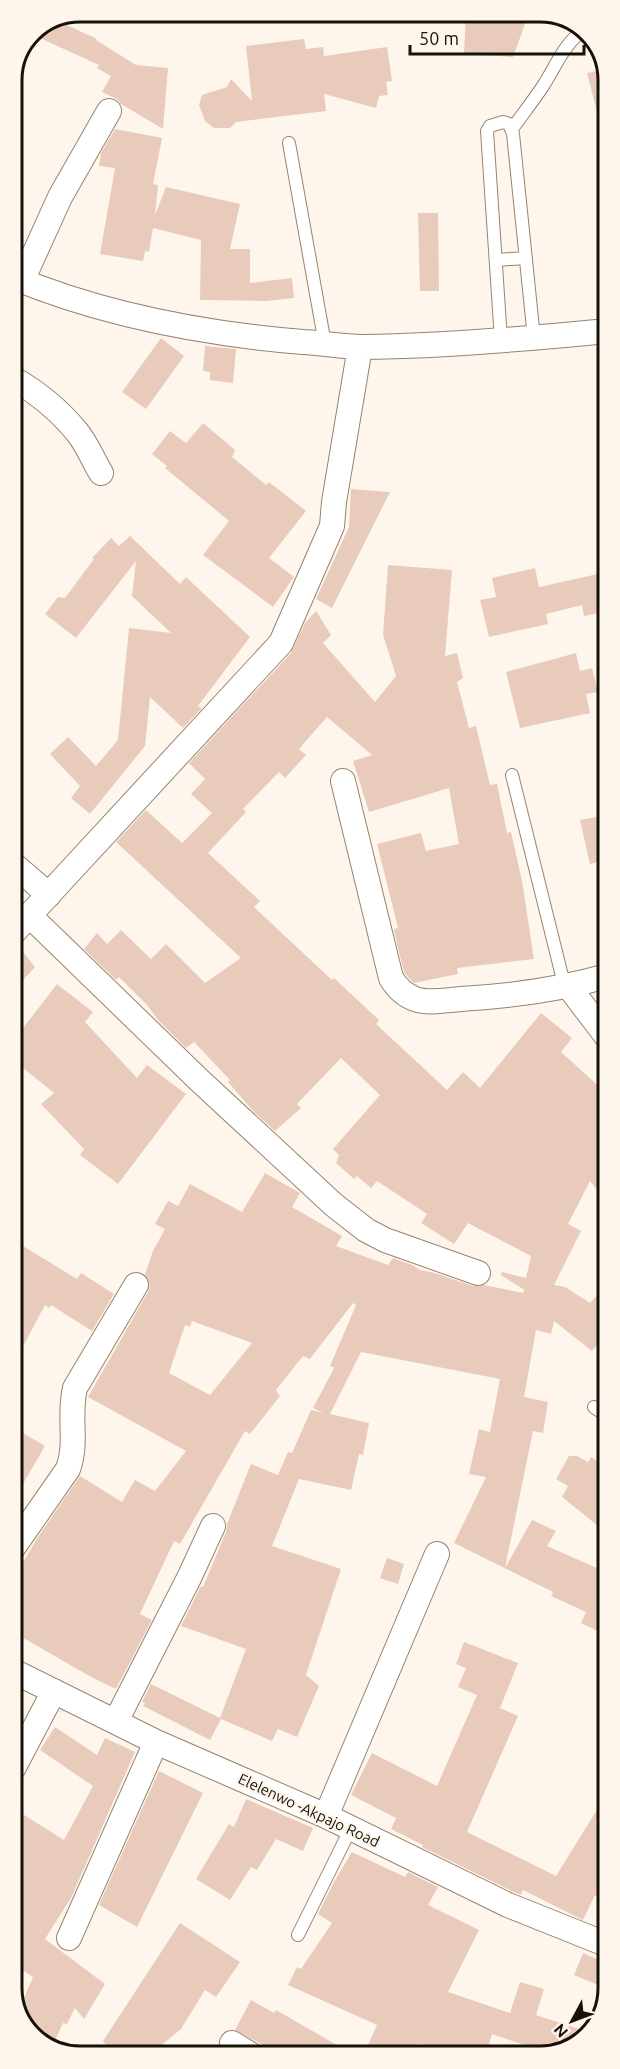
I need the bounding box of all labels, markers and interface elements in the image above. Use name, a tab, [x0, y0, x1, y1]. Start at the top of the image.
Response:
scale bar	[410, 18, 584, 56]
text: 50 m	[419, 28, 459, 48]
street label: Elelenwo -Akpajo Road	[236, 1770, 382, 1850]
north arrow	[542, 1991, 602, 2051]
text: N	[550, 2020, 571, 2041]

